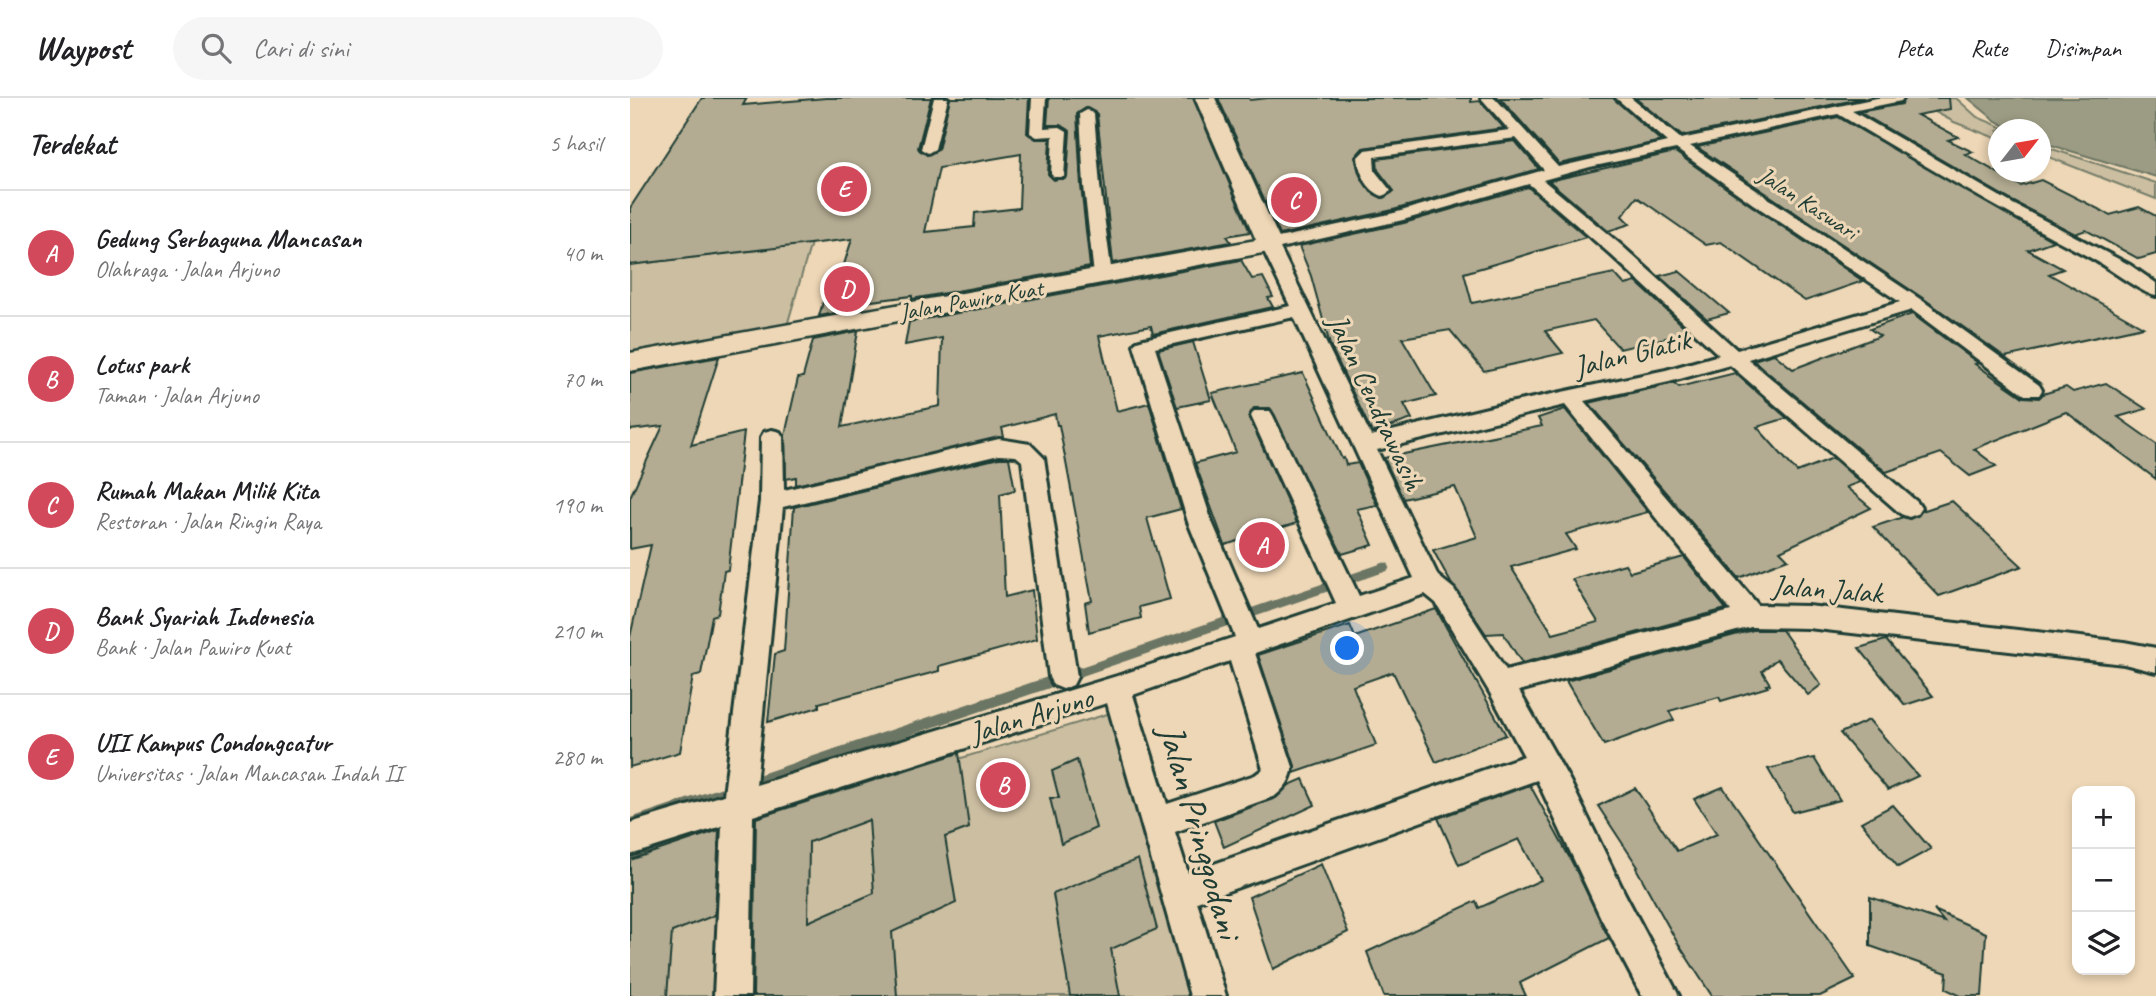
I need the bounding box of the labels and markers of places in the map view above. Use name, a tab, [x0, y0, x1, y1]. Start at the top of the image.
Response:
pin: E	[821, 163, 867, 215]
pin: C	[1271, 174, 1317, 226]
pin: D	[824, 263, 870, 315]
pin: A	[1239, 519, 1285, 571]
pin: B	[980, 759, 1026, 811]

